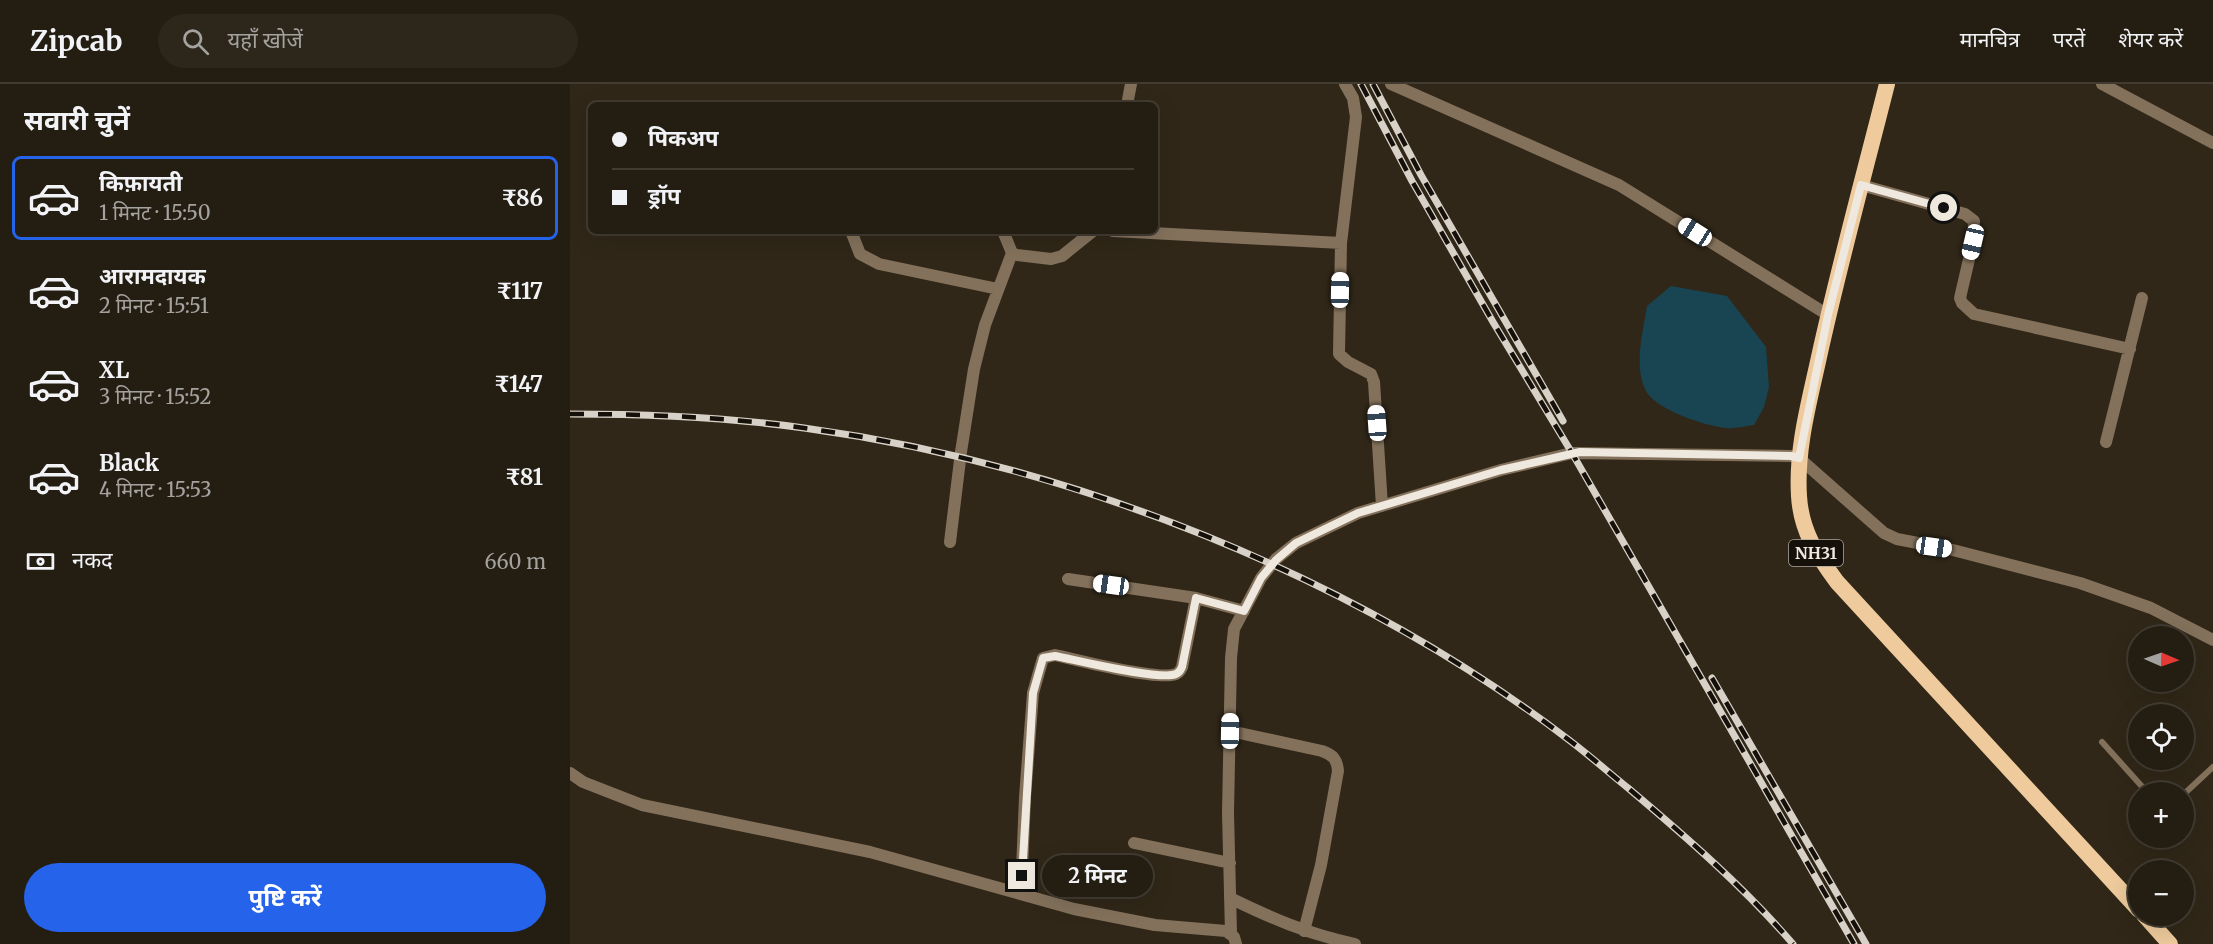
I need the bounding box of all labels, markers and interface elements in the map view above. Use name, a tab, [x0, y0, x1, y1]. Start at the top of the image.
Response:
search box	[158, 14, 578, 68]
text: Zipcab	[30, 23, 122, 59]
icon: search	[179, 25, 212, 58]
text: यहाँ खोजें	[227, 26, 303, 54]
text: मानचित्र	[1960, 26, 2020, 53]
text: परतें	[2053, 26, 2085, 53]
text: शेयर करें	[2118, 26, 2183, 53]
text: सवारी चुनें	[24, 103, 130, 137]
text: पिकअप	[648, 124, 719, 152]
text: किफ़ायती	[99, 169, 183, 197]
icon: car	[27, 171, 81, 225]
text: ड्रॉप	[648, 182, 681, 210]
text: ₹86	[501, 184, 543, 212]
route start	[1930, 194, 1957, 221]
text: 1 मिनट · 15:50	[99, 200, 211, 225]
car	[1675, 215, 1715, 249]
car	[1960, 222, 1986, 262]
text: आरामदायक	[99, 262, 206, 290]
icon: car	[27, 264, 81, 318]
car	[1331, 272, 1349, 308]
text: ₹117	[496, 277, 543, 305]
text: 2 मिनट · 15:51	[99, 293, 209, 318]
text: XL	[99, 356, 129, 384]
icon: car	[27, 357, 81, 411]
text: ₹147	[494, 370, 543, 398]
text: 3 मिनट · 15:52	[99, 384, 211, 409]
car	[1367, 404, 1387, 442]
text: Black	[99, 449, 159, 477]
icon: car	[27, 450, 81, 504]
text: ₹81	[505, 463, 543, 491]
text: 4 मिनट · 15:53	[99, 477, 212, 502]
car	[1915, 536, 1953, 558]
road number: NH31	[1789, 540, 1843, 566]
icon: cash	[24, 545, 57, 578]
text: नकद	[72, 546, 113, 574]
text: 660 m	[484, 549, 546, 574]
car	[1092, 574, 1130, 596]
north arrow	[2128, 626, 2194, 692]
map controls	[2128, 626, 2194, 926]
button: locate	[2128, 704, 2194, 770]
car	[1221, 713, 1239, 749]
button: +	[2128, 782, 2194, 848]
callout: 2 मिनट	[1043, 855, 1154, 897]
button: −	[2128, 860, 2194, 926]
route end	[1008, 862, 1035, 889]
button: पुष्टि करें	[24, 863, 546, 932]
text: 2 मिनट	[1068, 863, 1127, 888]

